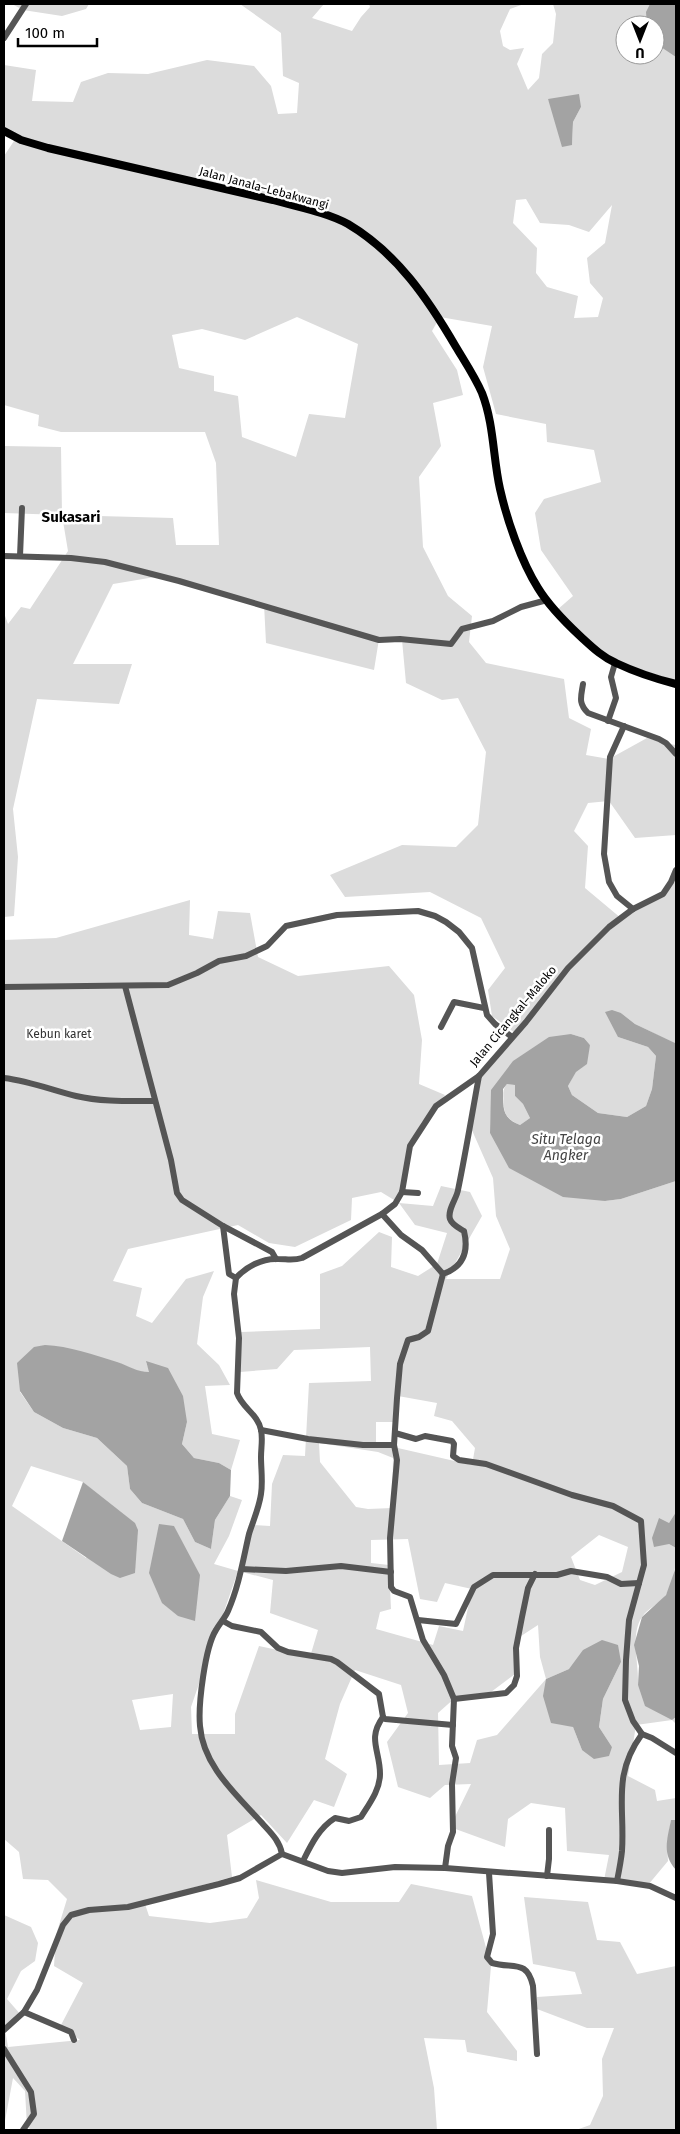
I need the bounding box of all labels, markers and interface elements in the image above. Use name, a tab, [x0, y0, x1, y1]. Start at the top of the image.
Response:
scale bar	[18, 15, 96, 47]
north arrow	[615, 15, 665, 65]
text: 100 m	[25, 24, 65, 42]
text: U	[635, 44, 645, 61]
street label: Jalan Janala–Lebakwangi	[198, 164, 330, 212]
district label: Sukasari	[42, 508, 100, 526]
street label: Jalan Cicangkal–Maloko	[467, 963, 559, 1069]
park label: Kebun karet	[26, 1027, 92, 1041]
water label: Situ Telaga Angker	[530, 1131, 601, 1164]

